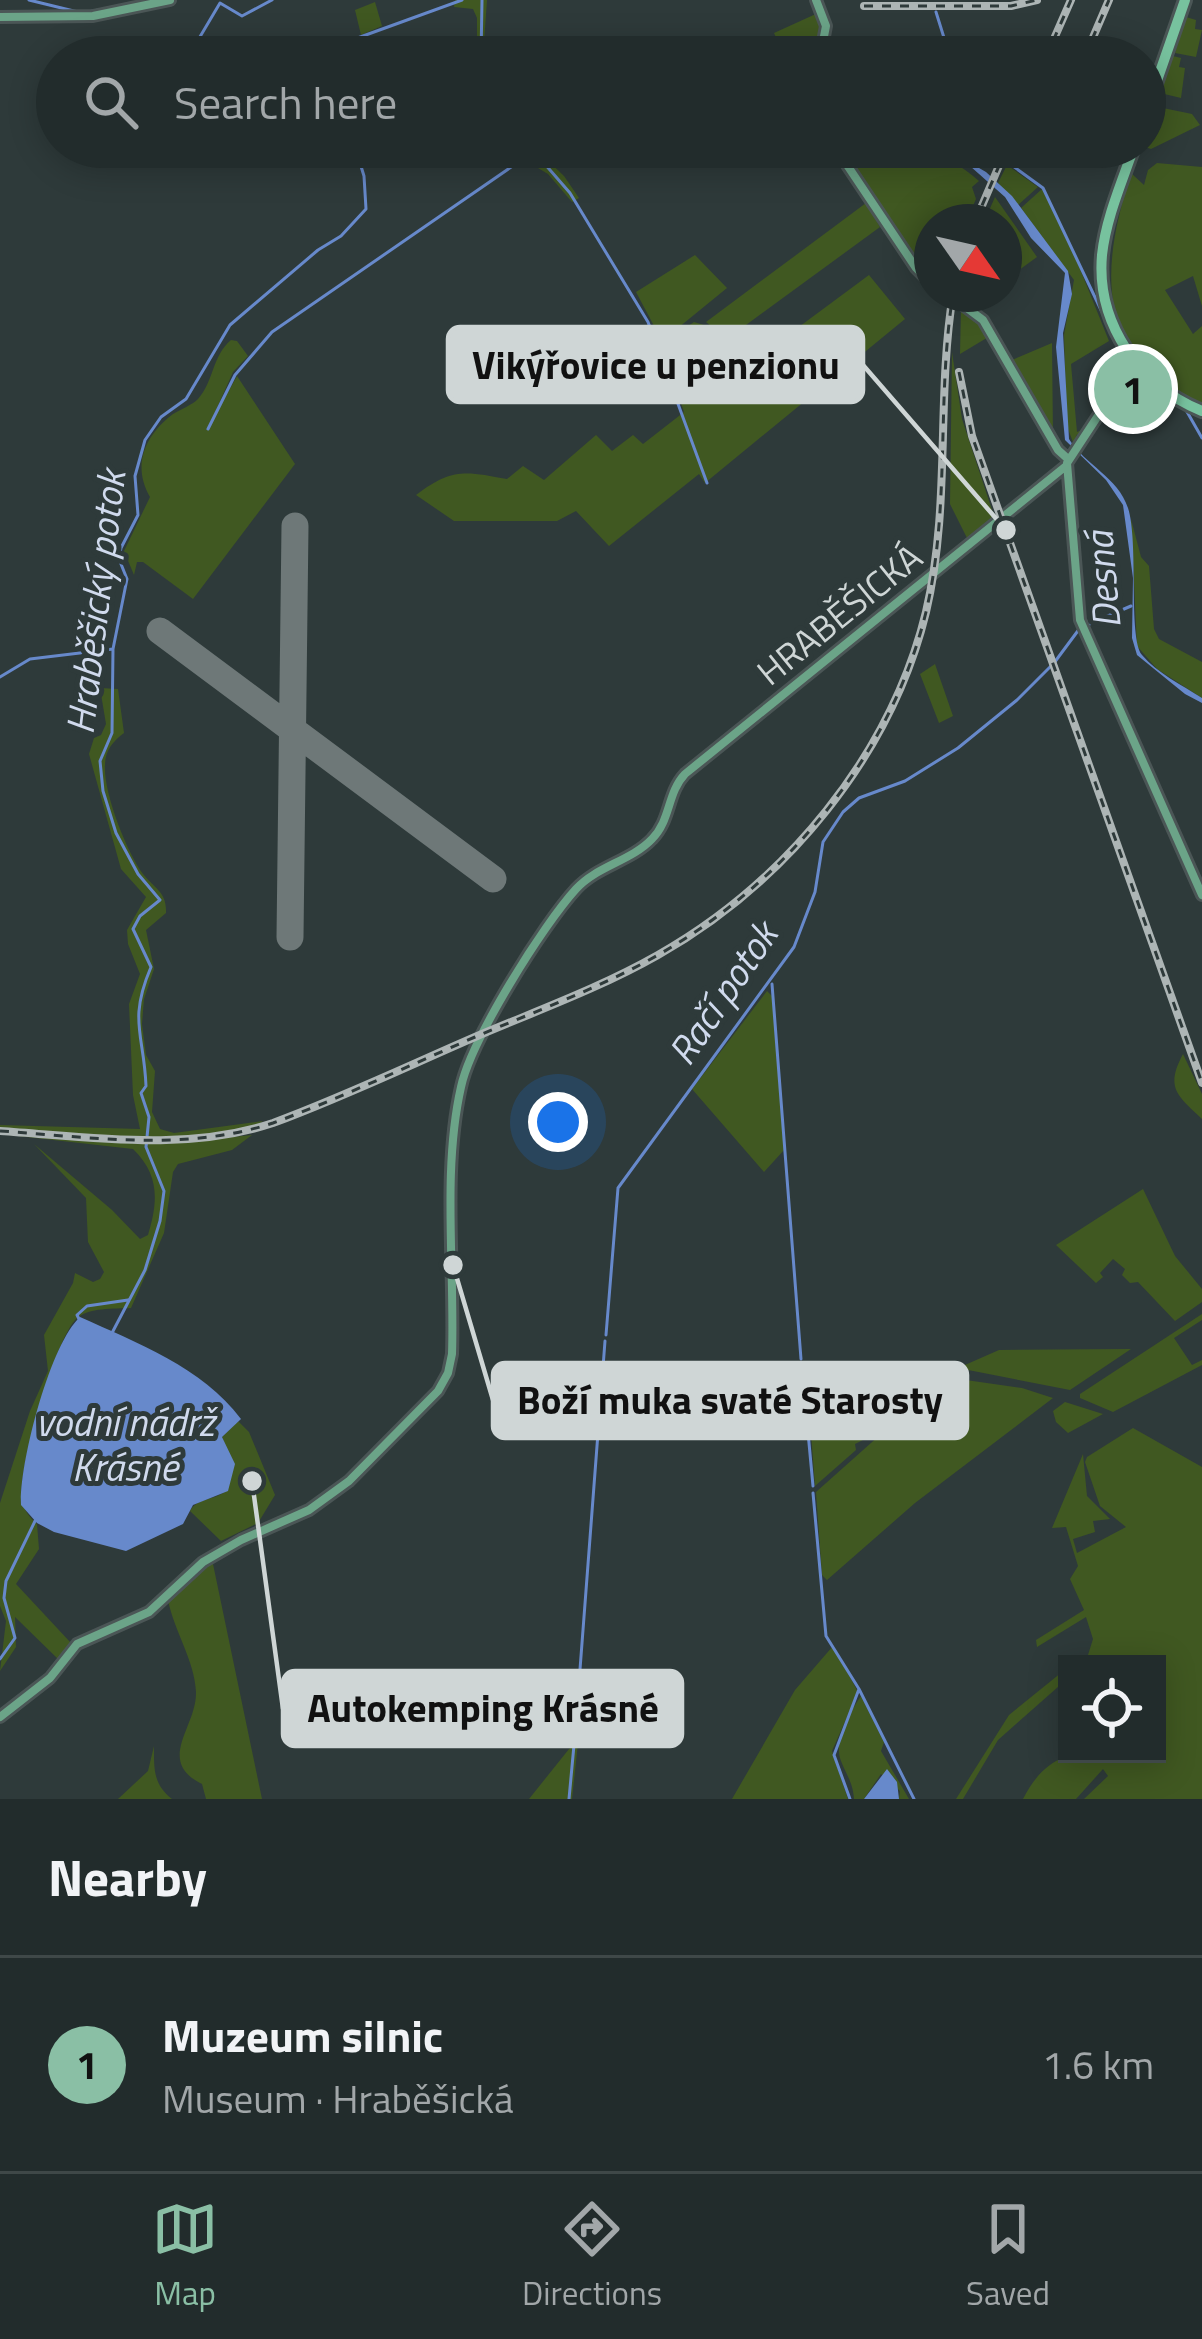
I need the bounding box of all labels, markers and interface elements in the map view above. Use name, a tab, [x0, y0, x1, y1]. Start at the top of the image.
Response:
search box	[36, 36, 1166, 168]
text: Search here	[174, 68, 397, 136]
icon: search	[78, 69, 144, 135]
north arrow	[914, 204, 1022, 312]
callout: Vikýřovice u penzionu	[448, 327, 863, 402]
text: Vikýřovice u penzionu	[472, 335, 840, 394]
pin: 1	[1094, 344, 1172, 434]
water label: Hraběšický potok	[50, 462, 141, 737]
water label: Desná	[1068, 525, 1136, 631]
street label: HRABĚŠICKÁ	[744, 530, 934, 698]
water label: Račí potok	[652, 906, 794, 1076]
your location	[528, 1092, 588, 1152]
callout: Boží muka svaté Starosty	[493, 1363, 967, 1438]
text: Boží muka svaté Starosty	[517, 1370, 943, 1429]
water label: vodní nádrž Krásné	[35, 1392, 218, 1496]
map controls	[1058, 1655, 1166, 1763]
button: locate	[1058, 1655, 1166, 1763]
callout: Autokemping Krásné	[283, 1671, 682, 1746]
text: Autokemping Krásné	[307, 1678, 659, 1737]
text: Nearby	[48, 1838, 207, 1916]
text: Muzeum silnic	[162, 2001, 443, 2069]
text: 1	[76, 2035, 98, 2094]
text: 1.6 km	[1042, 2035, 1154, 2094]
text: Museum · Hraběšická	[162, 2069, 514, 2128]
tab: Map	[152, 2196, 218, 2318]
tab: Directions	[522, 2196, 662, 2318]
tab: Saved	[966, 2196, 1050, 2318]

